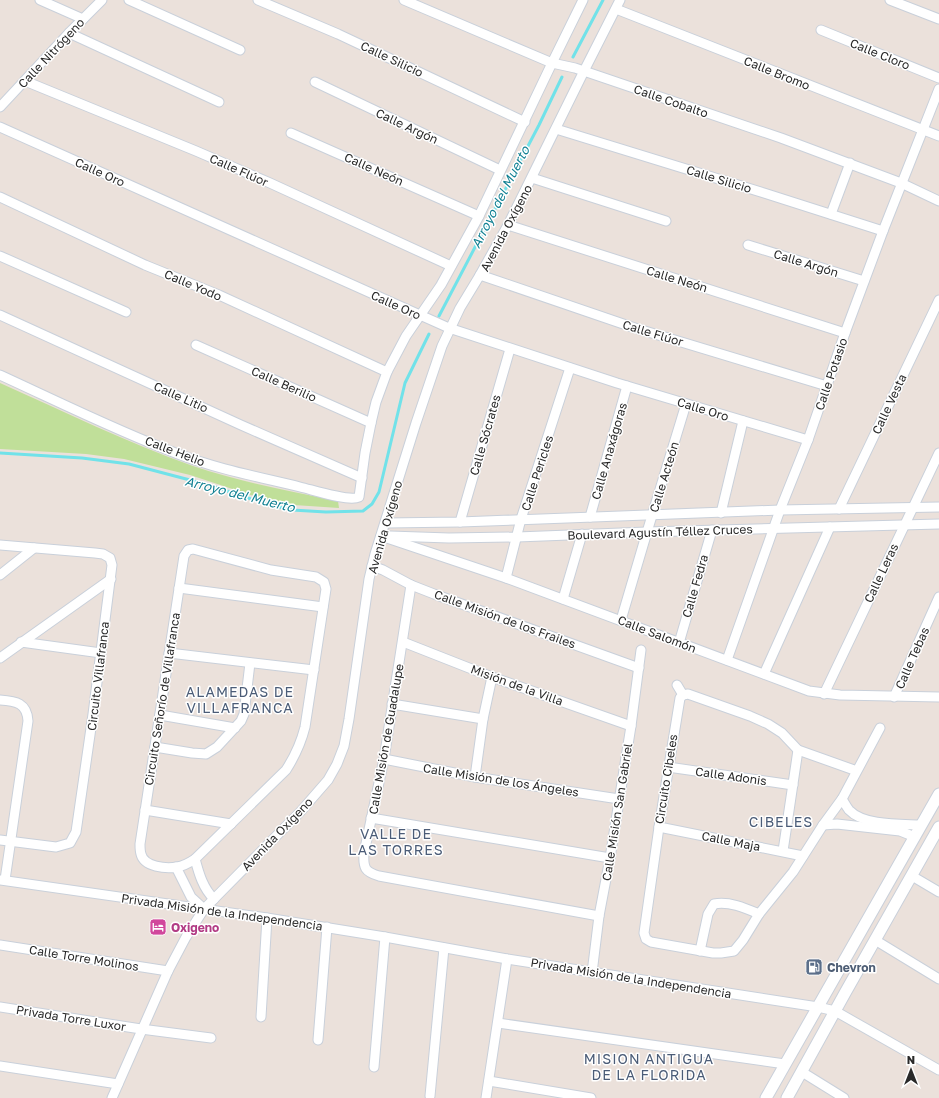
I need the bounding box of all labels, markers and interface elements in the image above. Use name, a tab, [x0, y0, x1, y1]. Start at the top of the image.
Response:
street label: Calle Nitrógeno	[15, 15, 87, 91]
street label: Calle Cloro	[848, 35, 912, 73]
street label: Calle Silicio	[358, 38, 426, 80]
street label: Calle Bromo	[742, 53, 812, 93]
street label: Calle Cobalto	[632, 81, 710, 121]
street label: Calle Argón	[373, 105, 441, 147]
water label: Arroyo del Muerto	[467, 142, 533, 251]
street label: Calle Neón	[342, 149, 406, 189]
street label: Calle Flúor	[207, 150, 271, 190]
street label: Calle Oro	[73, 154, 127, 190]
street label: Calle Silicio	[685, 162, 753, 196]
street label: Avenida Oxígeno	[477, 182, 535, 274]
street label: Calle Argón	[772, 246, 840, 280]
street label: Calle Neón	[645, 263, 709, 295]
street label: Calle Yodo	[162, 266, 224, 304]
street label: Calle Oro	[369, 287, 423, 323]
street label: Calle Flúor	[621, 317, 685, 349]
street label: Calle Potasio	[812, 336, 850, 412]
street label: Calle Berilio	[249, 363, 319, 405]
street label: Calle Vesta	[869, 372, 909, 436]
street label: Calle Litio	[152, 378, 210, 416]
street label: Calle Sócrates	[466, 393, 504, 477]
street label: Calle Oro	[675, 394, 731, 424]
street label: Calle Anaxágoras	[588, 401, 630, 501]
street label: Calle Helio	[143, 433, 207, 469]
street label: Calle Pericles	[518, 433, 556, 513]
street label: Calle Acteón	[646, 440, 682, 514]
water label: Arroyo del Muerto	[184, 473, 298, 516]
street label: Avenida Oxígeno	[365, 479, 405, 575]
street label: Boulevard Agustín Téllez Cruces	[567, 521, 753, 543]
street label: Calle Leras	[861, 541, 901, 605]
street label: Calle Fedra	[679, 553, 711, 619]
street label: Calle Misión de los Frailes	[432, 586, 578, 652]
street label: Circuito Señorío de Villafranca	[141, 612, 183, 786]
street label: Calle Salomón	[616, 612, 698, 656]
street label: Circuito Villafranca	[84, 620, 112, 732]
street label: Calle Tebas	[892, 625, 932, 691]
street label: Misión de la Villa	[469, 661, 565, 709]
street label: Calle Misión de Guadalupe	[365, 663, 407, 815]
district label: ALAMEDAS DE VILLAFRANCA	[186, 683, 294, 716]
street label: Circuito Cibeles	[651, 733, 681, 825]
street label: Calle Misión San Gabriel	[599, 742, 635, 882]
street label: Calle Misión de los Ángeles	[422, 760, 580, 800]
street label: Calle Adonis	[694, 764, 768, 788]
street label: Avenida Oxígeno	[238, 794, 316, 874]
district label: CIBELES	[749, 813, 813, 830]
district label: VALLE DE LAS TORRES	[348, 825, 444, 858]
street label: Calle Maja	[700, 828, 762, 854]
street label: Privada Misión de la Independencia	[120, 890, 324, 934]
hotel icon: Oxigeno	[148, 917, 168, 937]
place label: Oxigeno	[171, 920, 219, 935]
street label: Calle Torre Molinos	[28, 942, 140, 974]
street label: Privada Misión de la Independencia	[529, 955, 733, 1001]
fuel station icon: Chevron	[804, 957, 824, 977]
place label: Chevron	[827, 960, 876, 975]
street label: Privada Torre Luxor	[15, 1002, 127, 1034]
district label: MISION ANTIGUA DE LA FLORIDA	[584, 1050, 714, 1083]
north arrow	[891, 1050, 931, 1090]
text: N	[907, 1053, 915, 1066]

